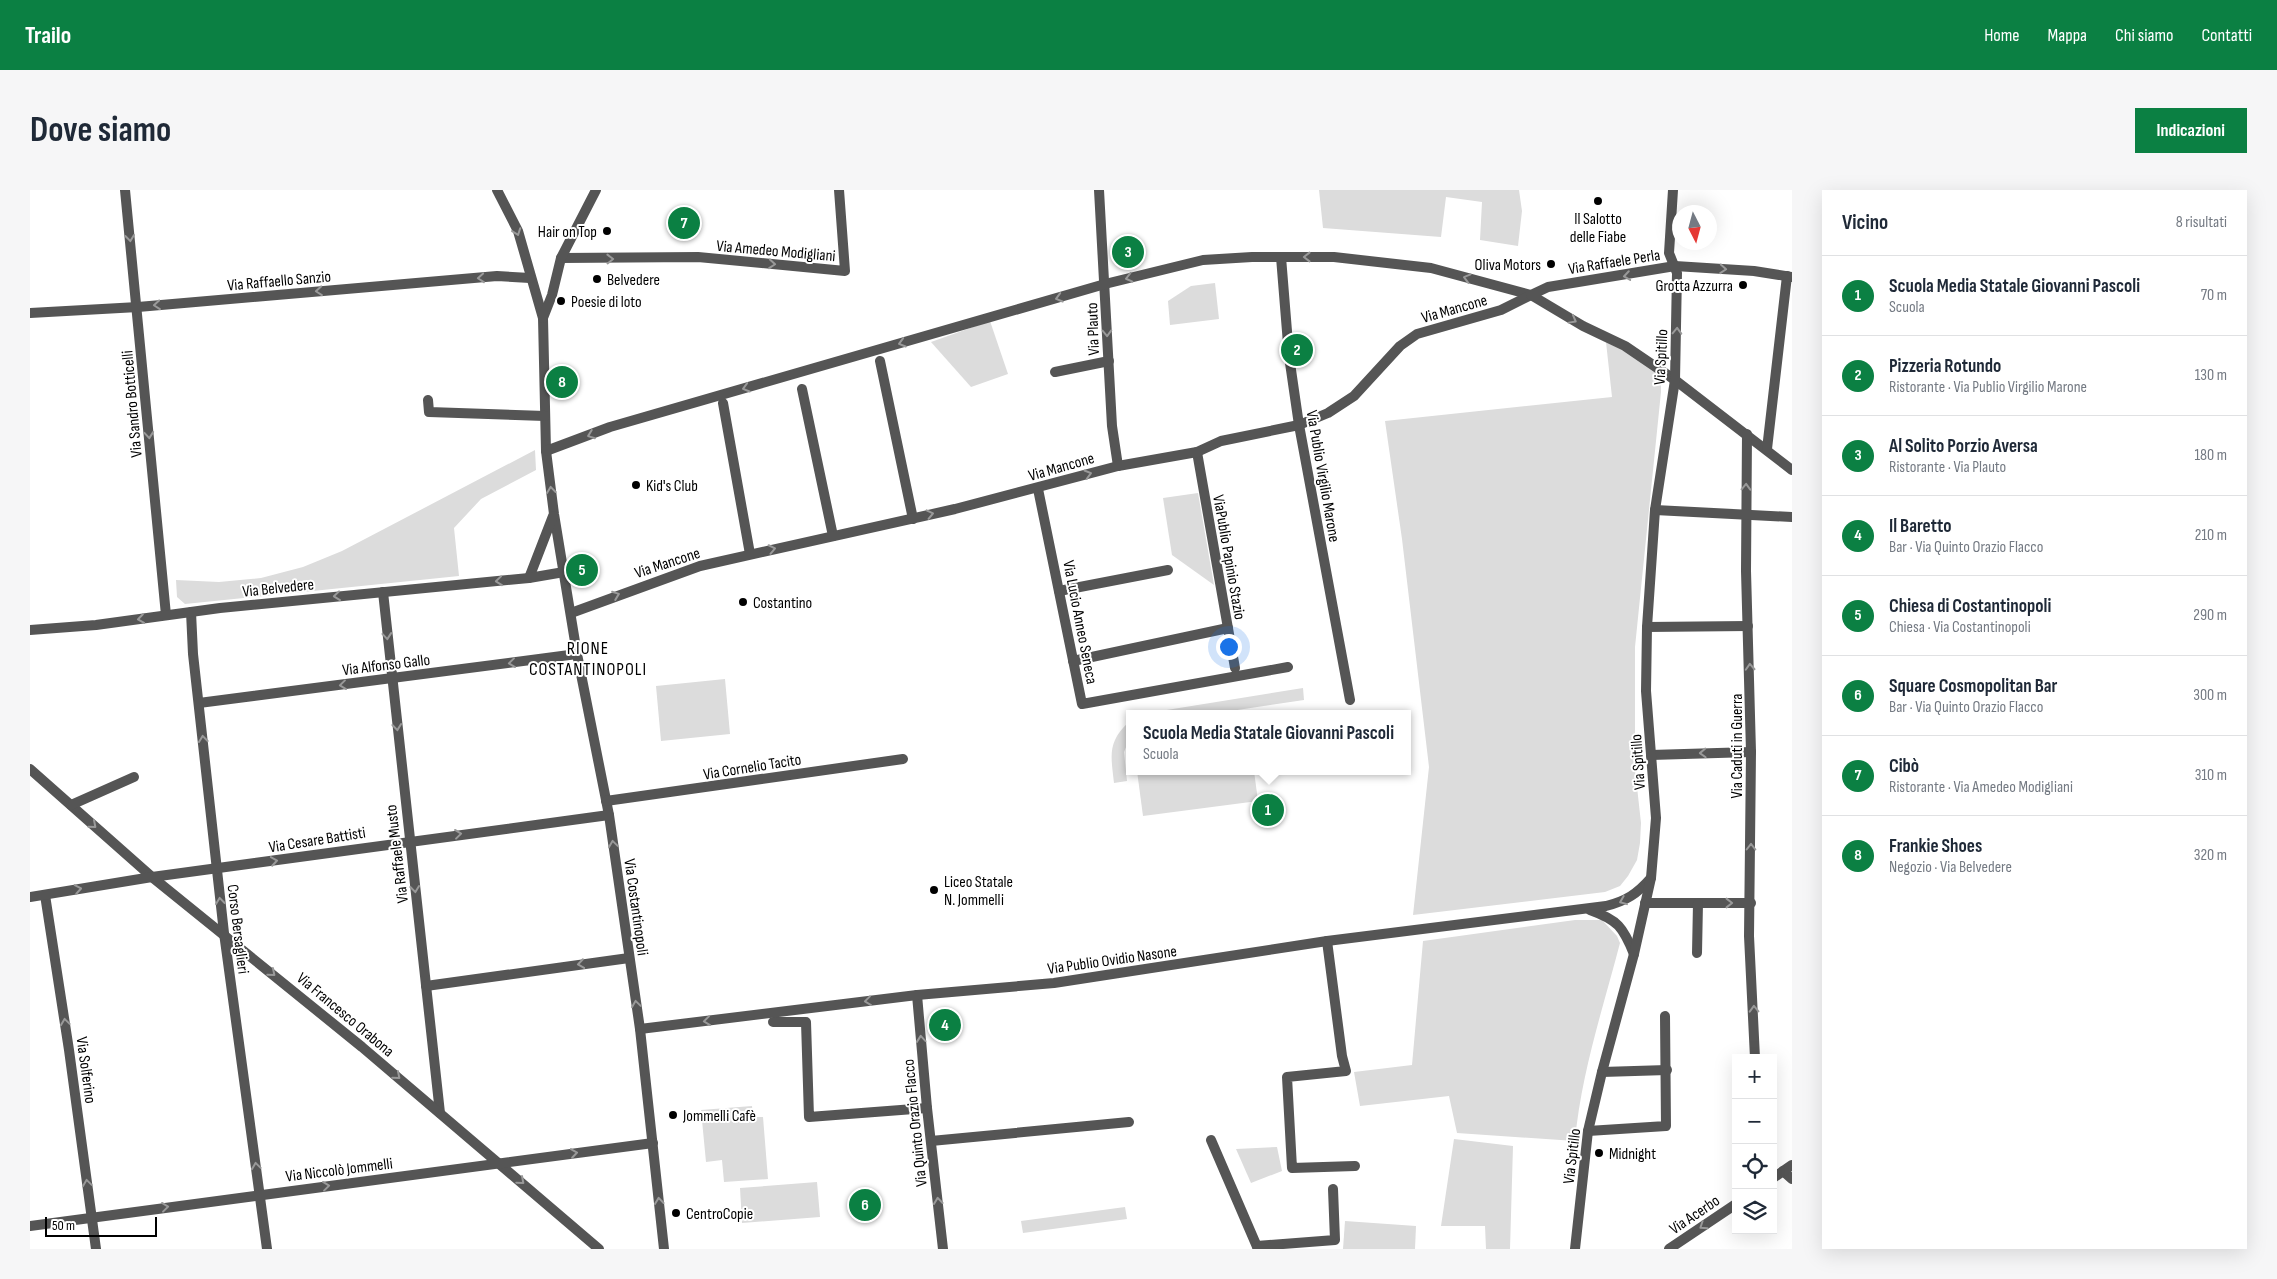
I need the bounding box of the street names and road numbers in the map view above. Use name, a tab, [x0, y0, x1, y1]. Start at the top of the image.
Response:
street label: Via Amedeo Modigliani	[716, 237, 836, 266]
street label: Via Raffaele Perla	[1567, 246, 1662, 279]
street label: Via Raffaello Sanzio	[226, 267, 332, 295]
street label: Via Mancone	[1419, 291, 1490, 328]
street label: Via Plauto	[1083, 302, 1104, 356]
street label: Via Spitillo	[1651, 329, 1672, 385]
street label: Via Sandro Botticelli	[118, 350, 147, 458]
street label: Via Publio Virgilio Marone	[1302, 409, 1343, 544]
street label: Via Mancone	[1026, 449, 1097, 486]
street label: ViaPublio Papinio Stazio	[1208, 493, 1249, 621]
street label: Via Mancone	[632, 544, 703, 583]
street label: Via Lucio Anneo Seneca	[1058, 559, 1101, 686]
street label: Via Belvedere	[241, 575, 315, 602]
street label: Via Alfonso Gallo	[341, 651, 431, 680]
street label: Via Caduti in Guerra	[1728, 694, 1747, 798]
street label: Via Spitillo	[1627, 733, 1650, 790]
street label: Via Cornelio Tacito	[702, 750, 803, 785]
street label: Via Raffaele Musto	[382, 803, 413, 904]
street label: Via Cesare Battisti	[267, 823, 367, 858]
street label: Via Costantinopoli	[619, 858, 652, 957]
street label: Corso Bersaglieri	[223, 883, 252, 975]
street label: Via Publio Ovidio Nasone	[1046, 942, 1178, 979]
street label: Via Francesco Orabona	[293, 969, 397, 1061]
street label: Via Solferino	[71, 1036, 100, 1105]
street label: Via Quinto Orazio Flacco	[899, 1058, 932, 1188]
street label: Via Spitillo	[1560, 1127, 1585, 1185]
street label: Via Niccolò Jommelli	[285, 1154, 394, 1186]
street label: Via Acerbo	[1666, 1192, 1724, 1239]

